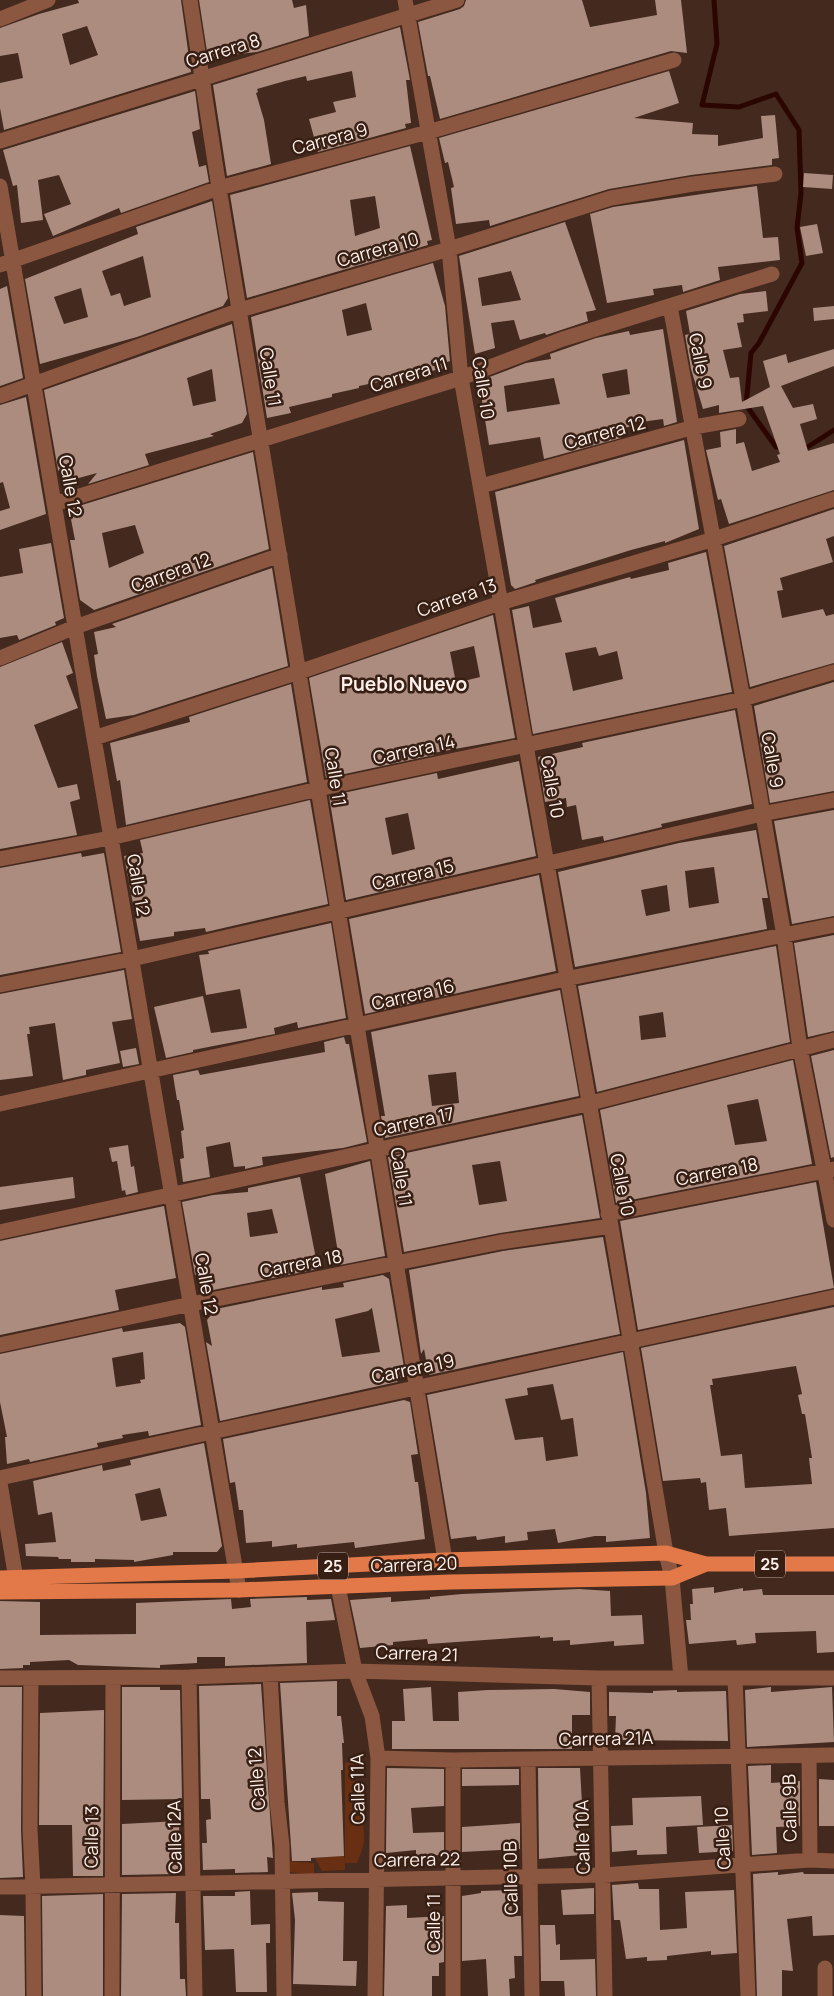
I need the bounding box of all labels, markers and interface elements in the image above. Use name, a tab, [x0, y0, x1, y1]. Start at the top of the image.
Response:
street label: Carrera 8	[183, 27, 263, 73]
street label: Carrera 9	[289, 116, 370, 160]
street label: Carrera 10	[334, 226, 421, 272]
street label: Calle 9	[684, 331, 718, 391]
street label: Calle 11	[254, 346, 287, 408]
street label: Carrera 11	[367, 351, 450, 397]
street label: Calle 10	[467, 355, 501, 421]
street label: Carrera 12	[561, 410, 648, 454]
street label: Calle 12	[54, 453, 88, 519]
street label: Carrera 12	[127, 547, 214, 598]
street label: Carrera 13	[414, 572, 500, 622]
district label: Pueblo Nuevo	[341, 671, 467, 697]
street label: Carrera 14	[370, 729, 457, 769]
street label: Calle 9	[756, 730, 790, 790]
street label: Calle 11	[319, 746, 352, 808]
street label: Calle 10	[536, 754, 570, 820]
street label: Calle 12	[122, 852, 156, 918]
street label: Carrera 15	[369, 853, 456, 895]
street label: Carrera 16	[369, 973, 456, 1015]
street label: Carrera 17	[371, 1101, 456, 1141]
street label: Calle 11	[385, 1146, 418, 1208]
street label: Calle 10	[605, 1151, 641, 1218]
street label: Carrera 18	[674, 1151, 760, 1191]
street label: Carrera 18	[258, 1243, 344, 1283]
street label: Calle 12	[190, 1251, 224, 1317]
street label: Carrera 19	[369, 1348, 456, 1389]
street label: Carrera 20	[370, 1550, 458, 1578]
road number: 25	[755, 1550, 785, 1578]
road number: 25	[318, 1552, 348, 1580]
street label: Carrera 21	[375, 1640, 459, 1666]
street label: Carrera 21A	[558, 1725, 654, 1751]
street label: Calle 12	[242, 1747, 270, 1811]
street label: Calle 11A	[344, 1753, 370, 1825]
street label: Calle 9B	[776, 1774, 802, 1842]
street label: Calle 12A	[161, 1799, 187, 1874]
street label: Calle 10A	[569, 1799, 595, 1875]
street label: Calle 13	[78, 1806, 104, 1868]
street label: Calle 10	[708, 1806, 736, 1870]
street label: Calle 10B	[497, 1841, 523, 1915]
street label: Carrera 22	[374, 1846, 460, 1872]
street label: Calle 11	[421, 1893, 445, 1953]

